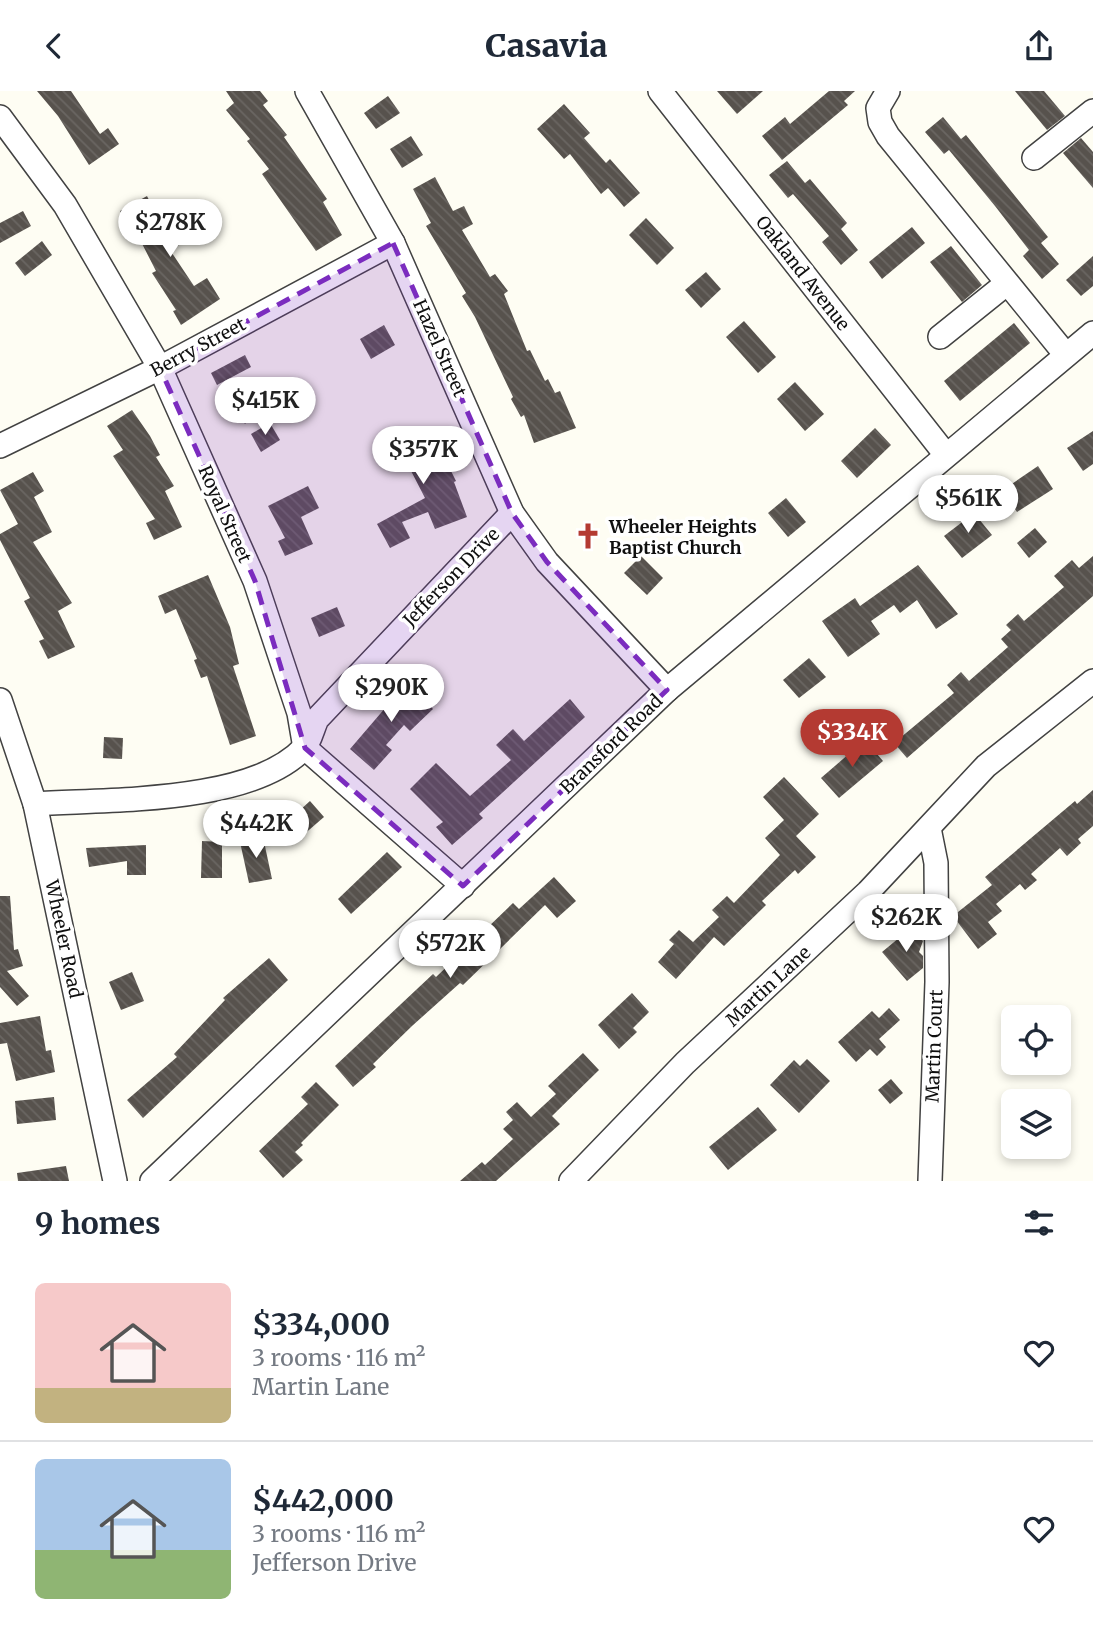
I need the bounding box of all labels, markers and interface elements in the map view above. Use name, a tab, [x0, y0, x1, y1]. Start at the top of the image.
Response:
text: Casavia	[485, 26, 608, 66]
icon: back	[35, 27, 73, 65]
icon: share	[1020, 27, 1058, 65]
pin: $278K	[121, 199, 219, 259]
text: $278K	[134, 207, 206, 236]
street label: Oakland Avenue	[751, 211, 855, 335]
street label: Hazel Street	[408, 296, 472, 400]
street label: Berry Street	[146, 312, 250, 382]
pin: $415K	[216, 377, 314, 437]
text: $415K	[231, 385, 299, 414]
pin: $357K	[374, 427, 472, 486]
text: $357K	[388, 434, 458, 463]
street label: Royal Street	[193, 462, 257, 566]
pin: $561K	[919, 475, 1017, 535]
text: $561K	[934, 483, 1002, 512]
place label: Wheeler Heights Baptist Church	[608, 515, 757, 559]
church icon: Wheeler Heights Baptist Church	[573, 521, 603, 551]
street label: Jefferson Drive	[397, 523, 504, 632]
pin: $290K	[342, 665, 440, 724]
text: $290K	[354, 672, 428, 701]
street label: Bransford Road	[555, 689, 667, 799]
pin: $334K	[803, 709, 901, 769]
text: $334K	[817, 717, 887, 746]
pin: $442K	[207, 801, 305, 860]
text: $442K	[219, 808, 293, 837]
street label: Wheeler Road	[40, 877, 88, 1000]
pin: $262K	[857, 895, 955, 954]
text: $262K	[870, 902, 942, 931]
pin: $572K	[401, 921, 499, 980]
text: $572K	[415, 928, 485, 957]
street label: Martin Lane	[721, 941, 815, 1031]
street label: Martin Court	[921, 989, 947, 1103]
map controls	[1001, 1005, 1071, 1159]
button: locate	[1001, 1005, 1071, 1075]
button: layers	[1001, 1089, 1071, 1159]
text: 9 homes	[35, 1204, 161, 1242]
icon: filters	[1020, 1204, 1058, 1242]
text: $334,000	[252, 1305, 390, 1343]
icon: home	[91, 1311, 175, 1395]
icon: heart	[1020, 1334, 1058, 1372]
text: 3 rooms · 116 m²	[252, 1343, 426, 1372]
text: Martin Lane	[252, 1372, 389, 1401]
text: $442,000	[252, 1481, 394, 1519]
icon: home	[91, 1487, 175, 1571]
icon: heart	[1020, 1510, 1058, 1548]
text: 3 rooms · 116 m²	[252, 1519, 426, 1548]
text: Jefferson Drive	[252, 1548, 417, 1577]

